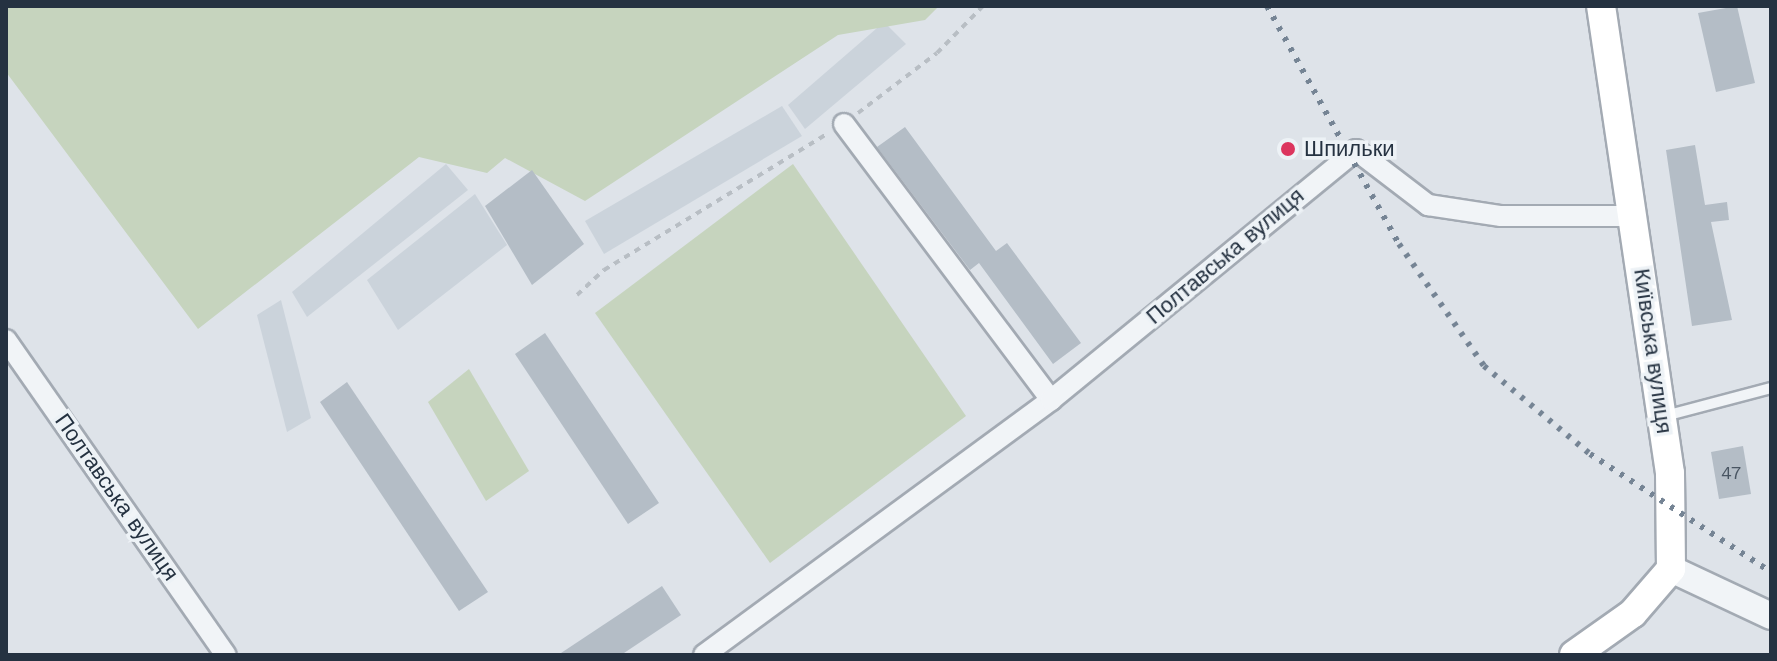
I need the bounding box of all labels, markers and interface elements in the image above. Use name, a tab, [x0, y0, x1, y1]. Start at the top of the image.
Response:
place label: Шпильки	[1304, 136, 1395, 162]
marker: Шпильки	[1279, 140, 1297, 158]
street label: Полтавська вулиця	[1141, 182, 1309, 330]
street label: Київська вулиця	[1628, 267, 1678, 435]
street label: Полтавська вулиця	[50, 409, 184, 585]
house number: 47	[1721, 462, 1741, 484]

